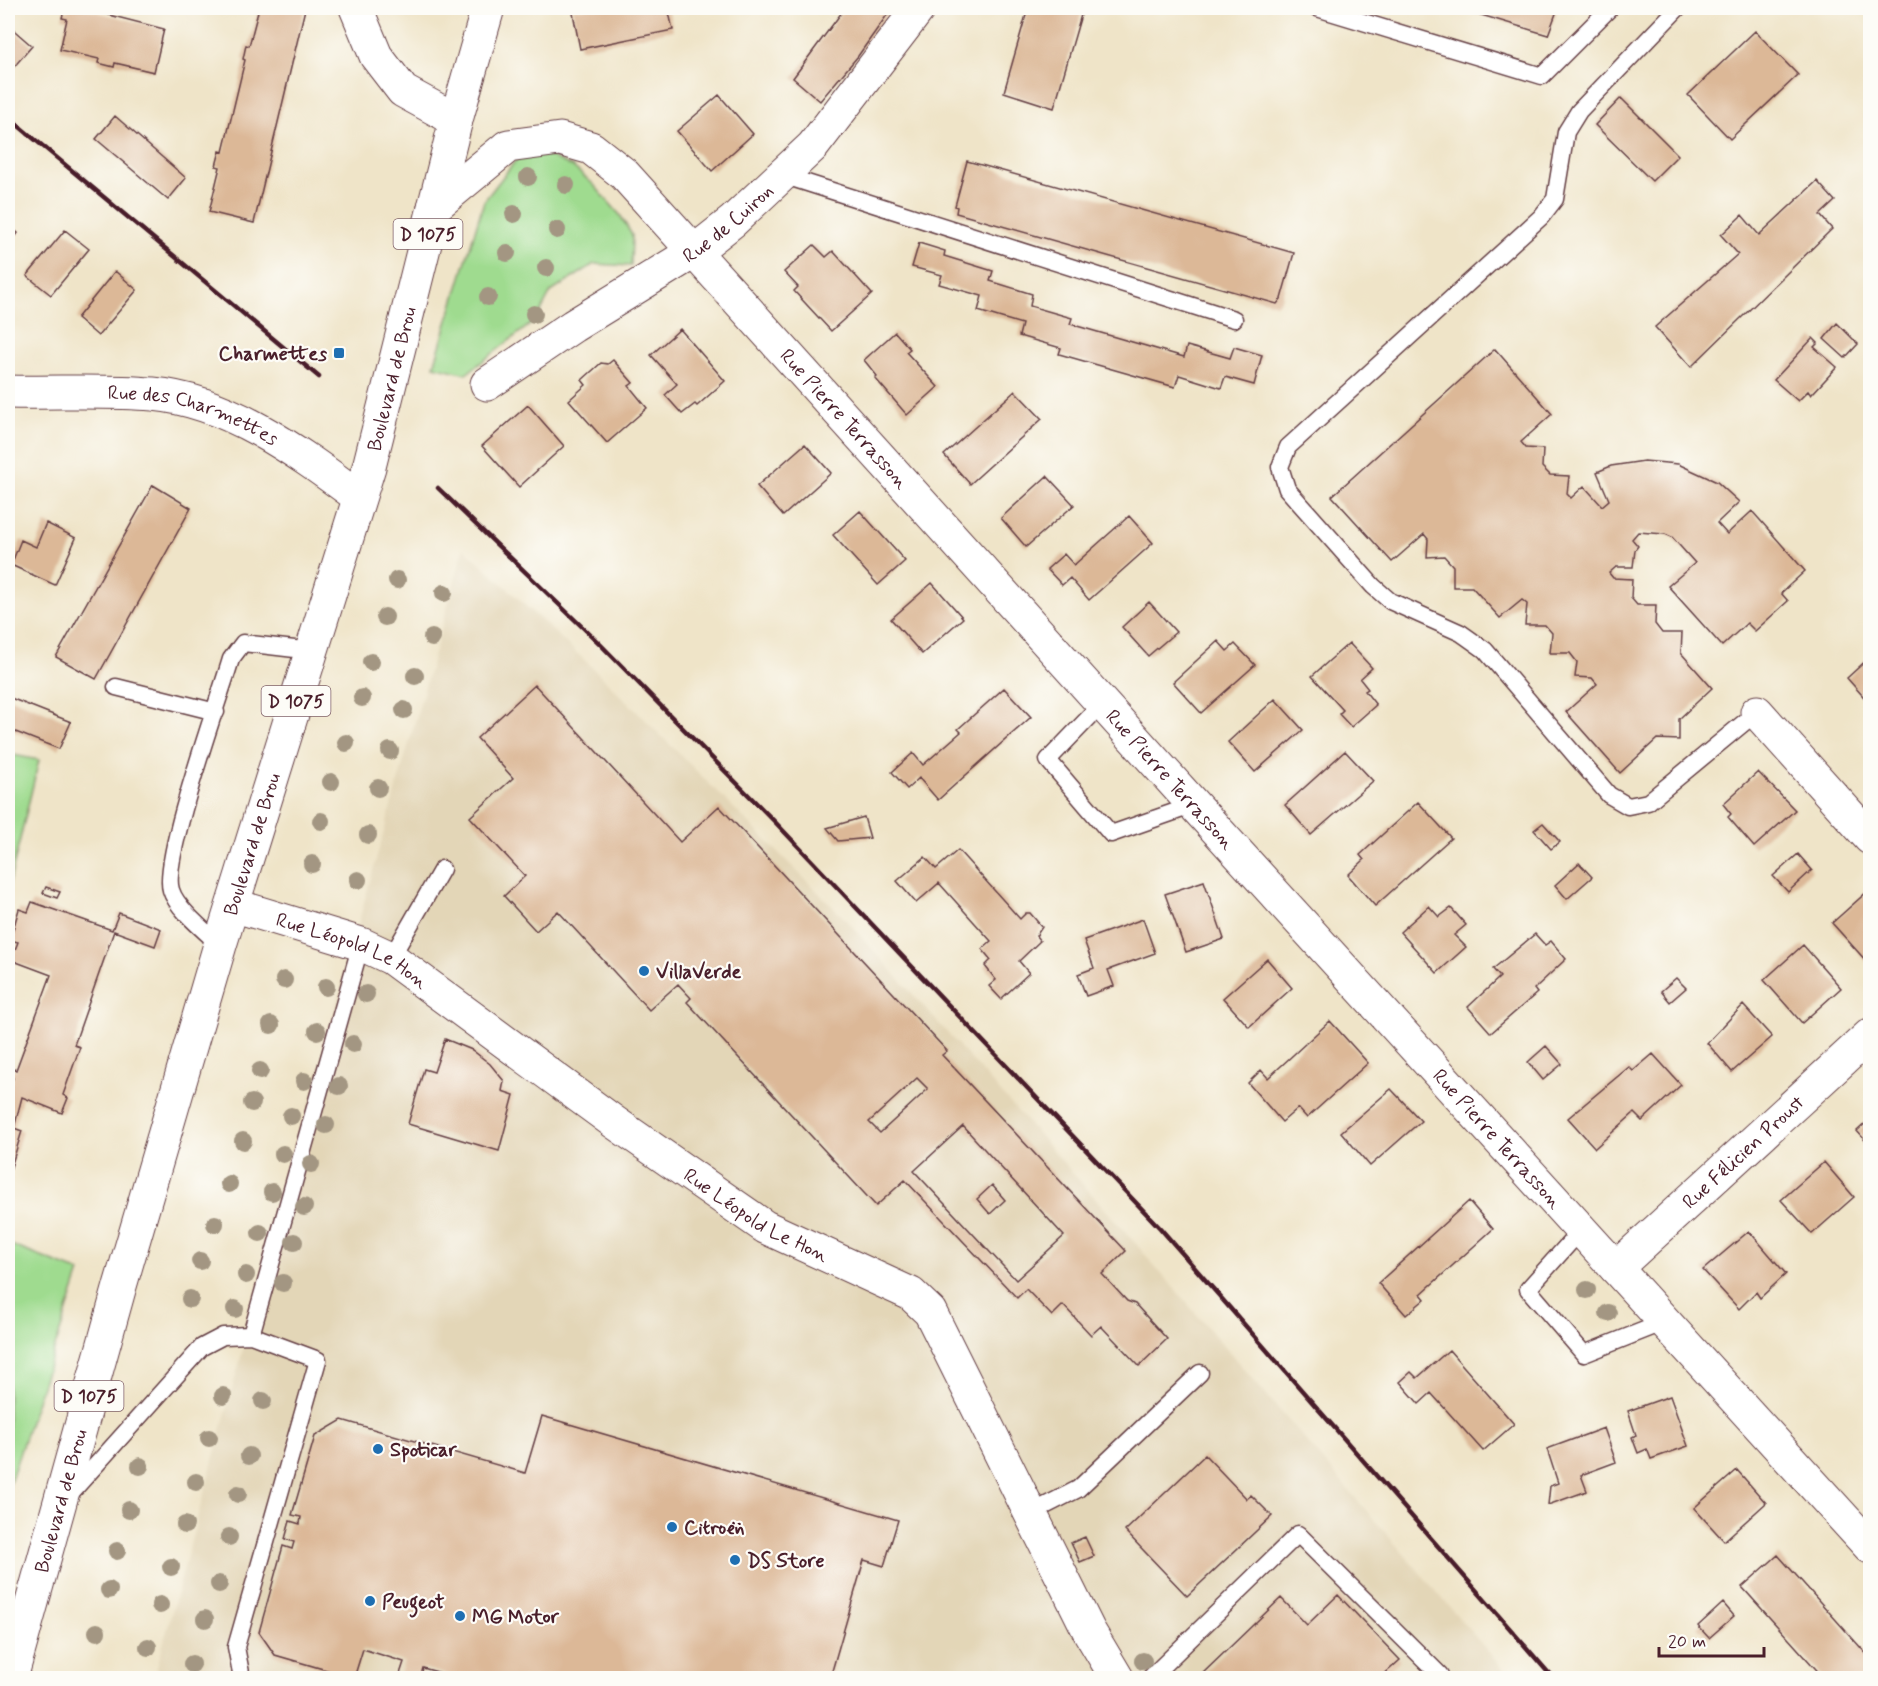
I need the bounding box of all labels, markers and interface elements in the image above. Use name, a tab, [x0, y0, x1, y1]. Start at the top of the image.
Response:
street label: Rue de Cuiron	[678, 178, 780, 270]
road number: D 1075	[394, 219, 462, 249]
street label: Boulevard de Brou	[361, 304, 424, 454]
place label: Charmettes	[219, 341, 327, 368]
street label: Rue Pierre Terrasson	[773, 343, 914, 496]
marker: Charmettes	[332, 346, 346, 360]
street label: Rue des Charmettes	[107, 380, 283, 453]
road number: D 1075	[262, 686, 330, 716]
street label: Rue Pierre Terrasson	[1099, 704, 1240, 856]
street label: Boulevard de Brou	[218, 770, 288, 919]
street label: Rue Léopold Le Hon	[272, 907, 433, 996]
place label: VillaVerde	[656, 959, 742, 986]
marker: VillaVerde	[637, 964, 651, 978]
street label: Rue Pierre Terrasson	[1426, 1064, 1568, 1215]
street label: Rue Félicien Proust	[1677, 1090, 1811, 1216]
street label: Rue Léopold Le Hon	[678, 1162, 833, 1269]
road number: D 1075	[54, 1381, 124, 1411]
street label: Boulevard de Brou	[29, 1426, 95, 1576]
place label: Spoticar	[390, 1437, 457, 1464]
marker: Spoticar	[371, 1442, 385, 1456]
place label: Citroën	[684, 1515, 745, 1542]
marker: Citroën	[665, 1520, 679, 1534]
place label: DS Store	[747, 1548, 825, 1575]
marker: DS Store	[728, 1553, 742, 1567]
place label: Peugeot	[382, 1589, 445, 1618]
marker: Peugeot	[363, 1594, 377, 1608]
place label: MG Motor	[472, 1604, 560, 1631]
marker: MG Motor	[453, 1609, 467, 1623]
scale bar	[1659, 1620, 1764, 1658]
text: 20 m	[1668, 1630, 1706, 1654]

